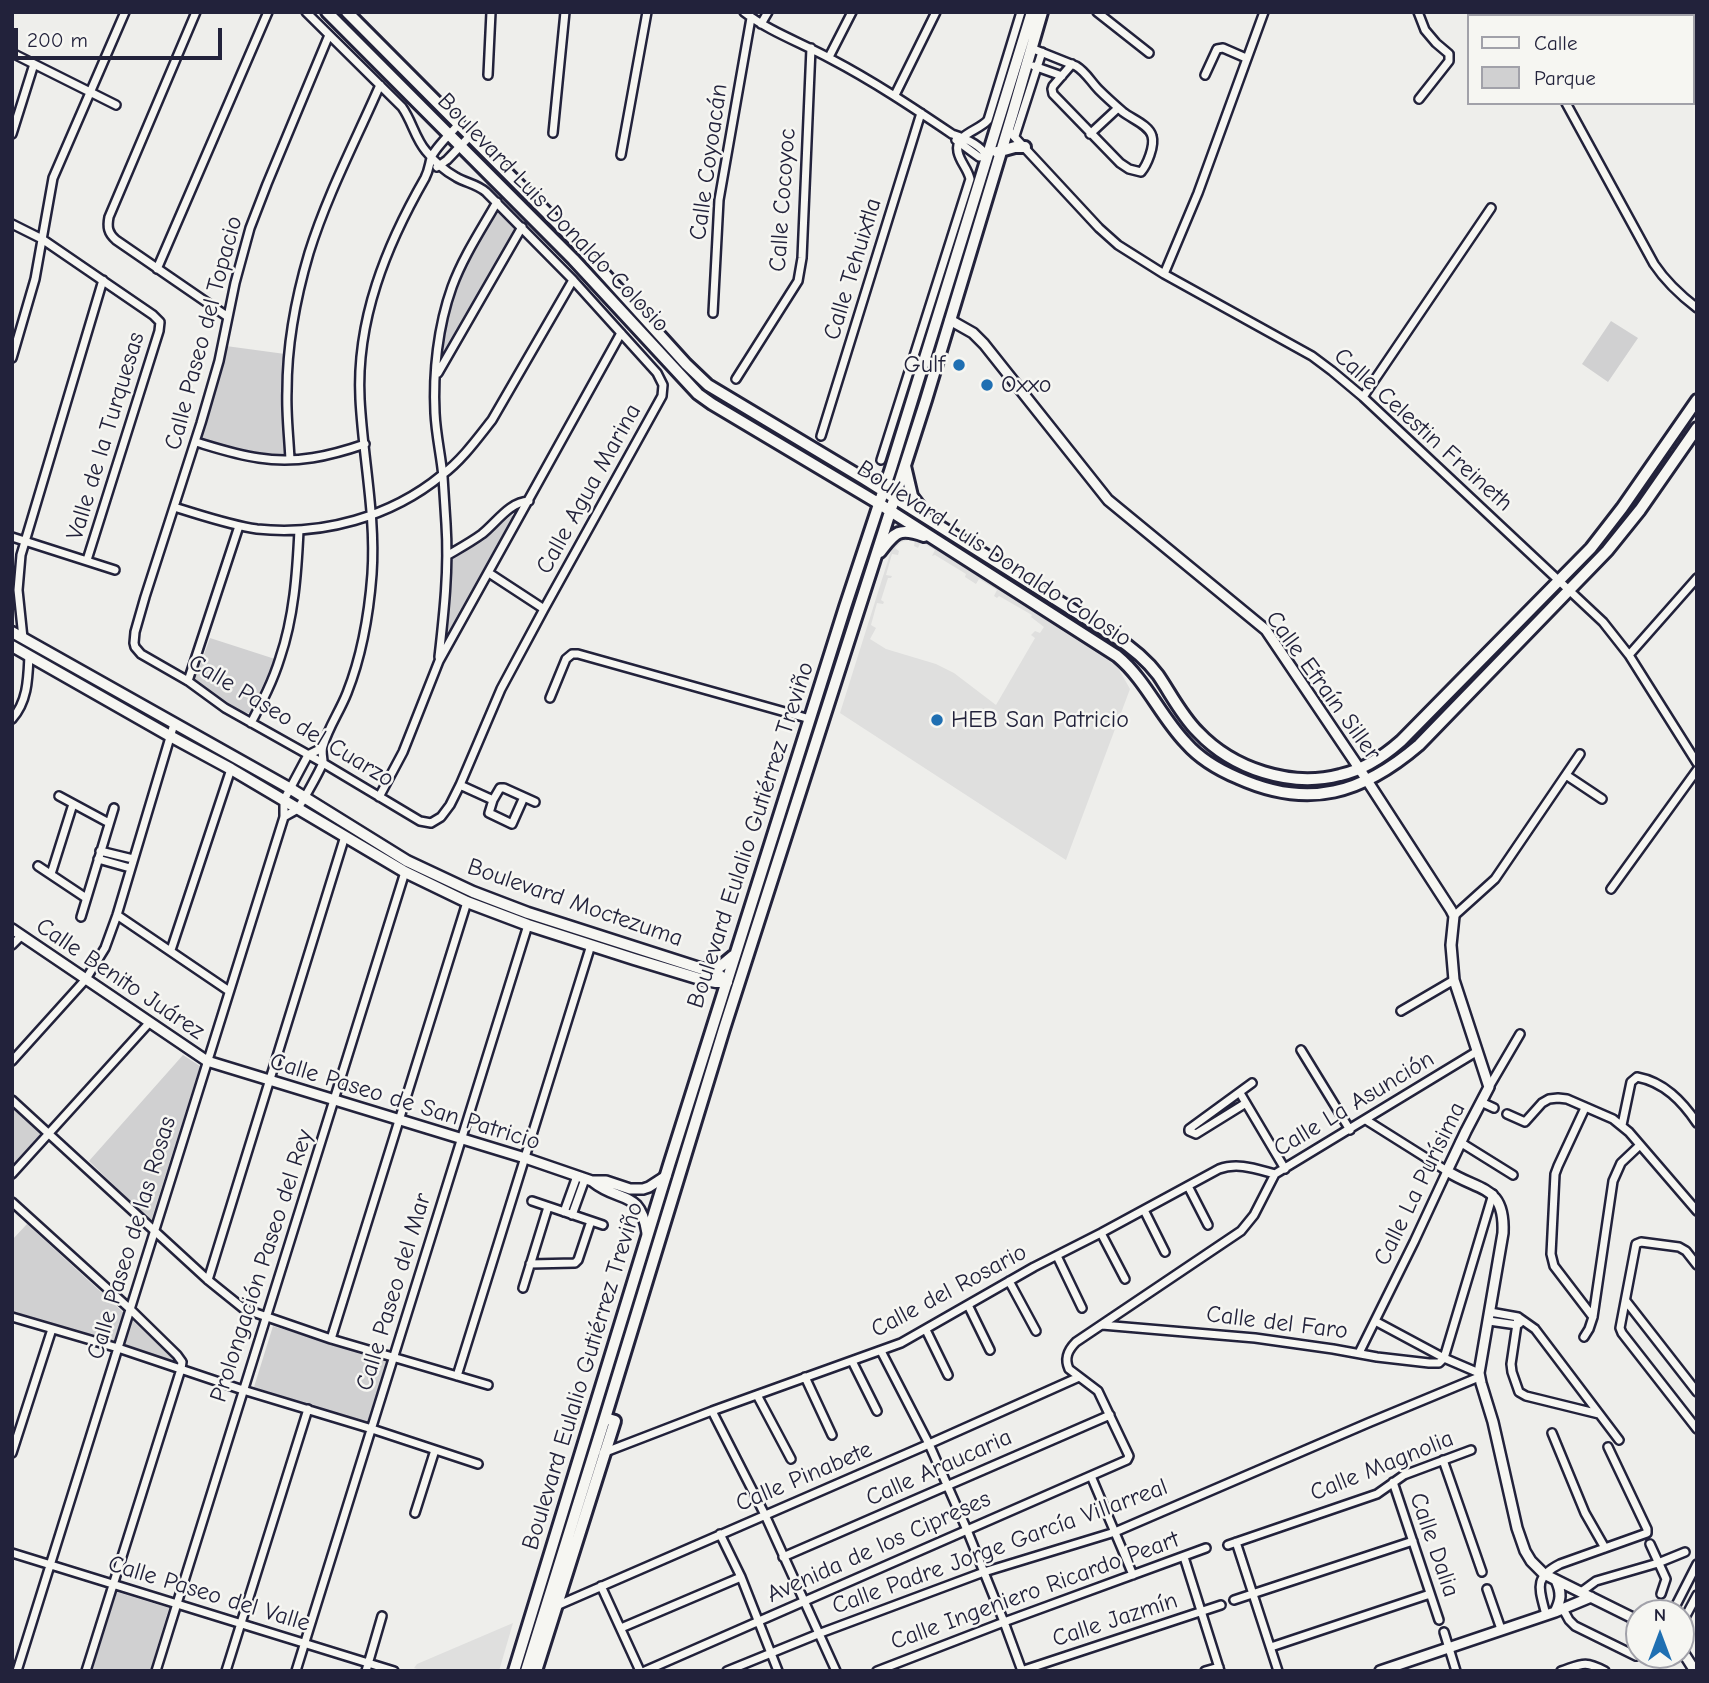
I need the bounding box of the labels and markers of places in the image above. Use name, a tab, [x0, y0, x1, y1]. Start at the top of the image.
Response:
place label: Gulf	[904, 351, 945, 379]
marker: Gulf	[951, 357, 967, 373]
place label: Oxxo	[1001, 371, 1051, 399]
marker: Oxxo	[979, 377, 995, 393]
place label: HEB San Patricio	[951, 706, 1129, 734]
marker: HEB San Patricio	[929, 712, 945, 728]

